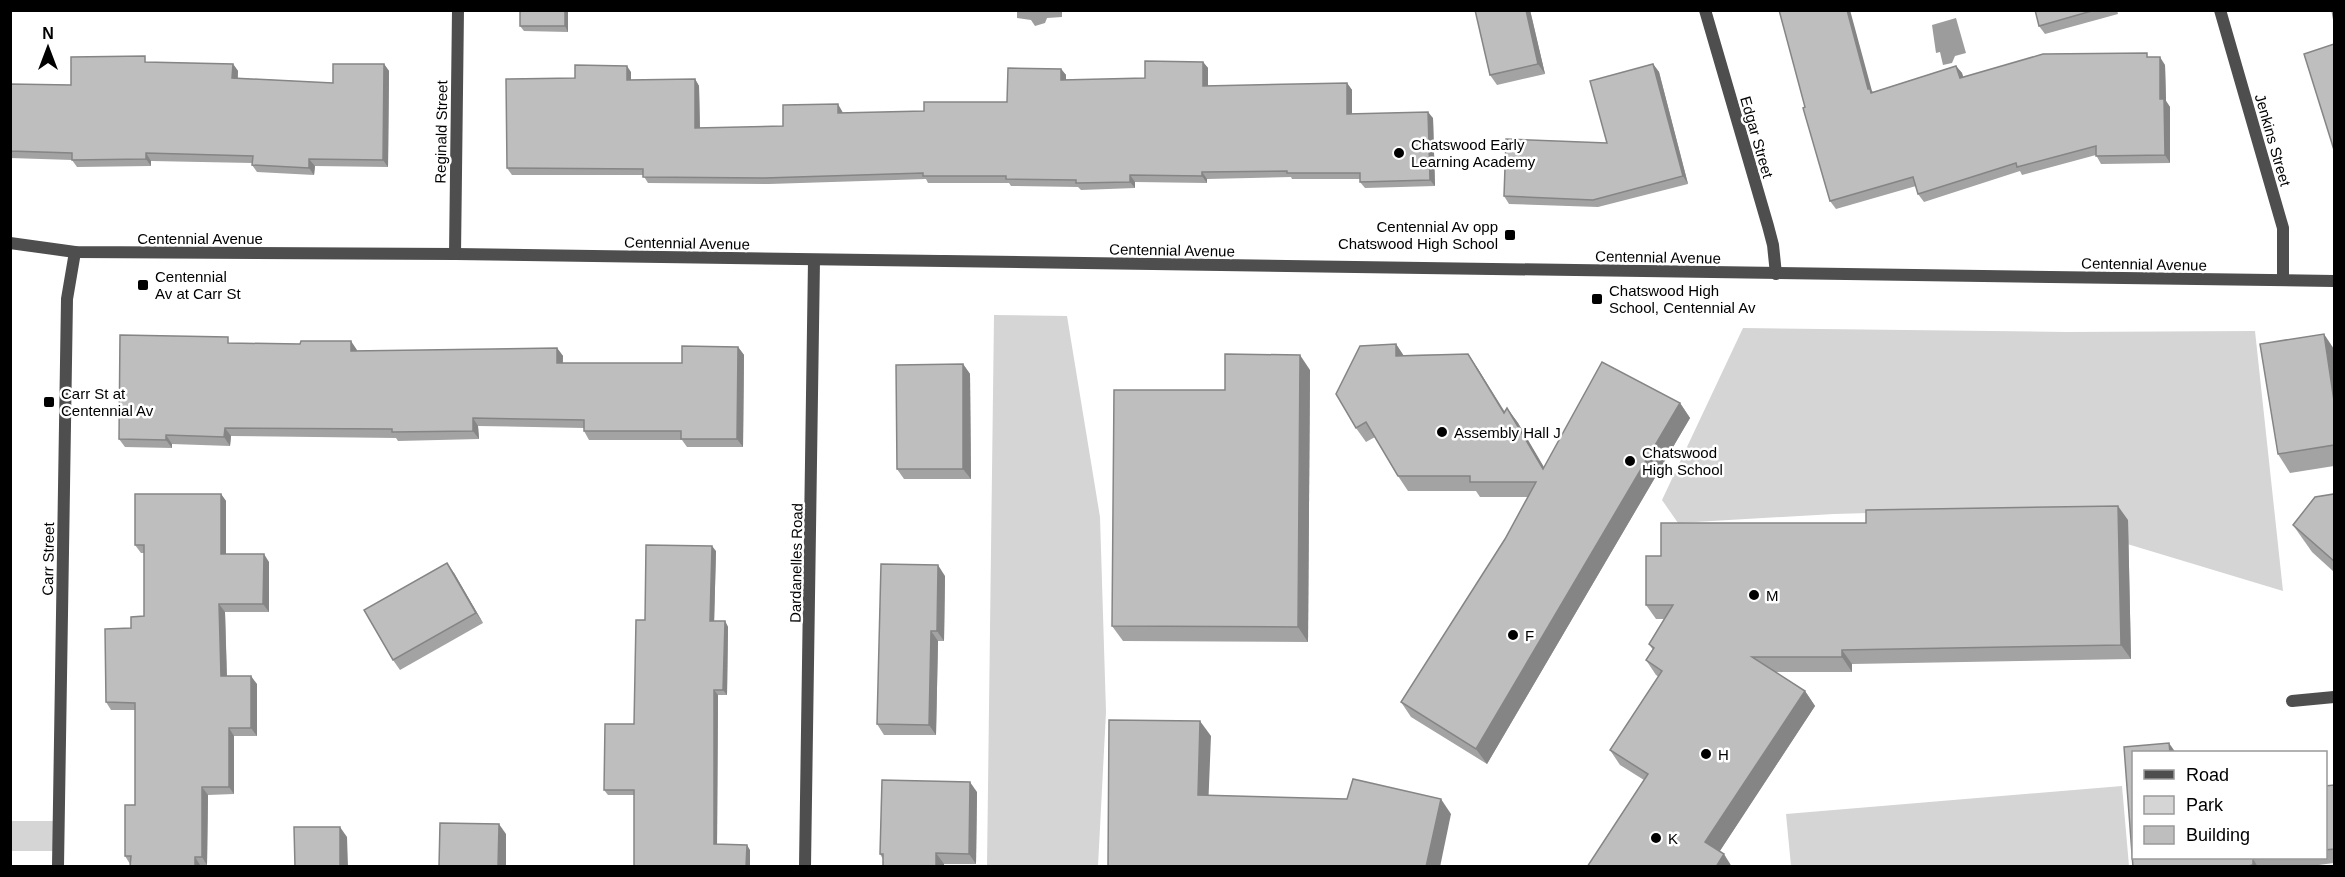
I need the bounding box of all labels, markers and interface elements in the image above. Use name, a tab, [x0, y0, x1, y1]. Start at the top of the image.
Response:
north arrow	[18, 18, 78, 78]
text: N	[42, 25, 54, 42]
street label: Reginald Street	[432, 79, 450, 184]
street label: Jenkins Street	[2252, 92, 2294, 189]
street label: Edgar Street	[1737, 94, 1777, 181]
place label: Chatswood Early Learning Academy	[1411, 136, 1536, 170]
marker: Chatswood Early Learning Academy	[1392, 146, 1406, 160]
place label: Centennial Av opp Chatswood High School	[1338, 218, 1498, 252]
marker: Centennial Av opp Chatswood High School	[1503, 228, 1517, 242]
street label: Centennial Avenue	[137, 230, 263, 247]
street label: Centennial Avenue	[624, 233, 750, 253]
street label: Centennial Avenue	[1109, 240, 1235, 260]
street label: Centennial Avenue	[1595, 247, 1721, 267]
street label: Centennial Avenue	[2081, 254, 2207, 274]
place label: Centennial Av at Carr St	[155, 268, 241, 302]
marker: Centennial Av at Carr St	[136, 278, 150, 292]
place label: Chatswood High School, Centennial Av	[1609, 282, 1756, 316]
marker: Chatswood High School, Centennial Av	[1590, 292, 1604, 306]
place label: Carr St at Centennial Av	[61, 385, 154, 419]
marker: Carr St at Centennial Av	[42, 395, 56, 409]
place label: Assembly Hall J	[1454, 424, 1561, 441]
marker: Assembly Hall J	[1435, 425, 1449, 439]
place label: Chatswood High School	[1642, 444, 1723, 478]
marker: Chatswood High School	[1623, 454, 1637, 468]
street label: Dardanelles Road	[786, 503, 806, 623]
street label: Carr Street	[39, 521, 57, 596]
place label: M	[1766, 587, 1779, 604]
marker: M	[1747, 588, 1761, 602]
place label: F	[1525, 627, 1534, 644]
marker: F	[1506, 628, 1520, 642]
place label: H	[1718, 746, 1729, 763]
marker: H	[1699, 747, 1713, 761]
legend	[2132, 751, 2327, 859]
text: Road	[2186, 765, 2229, 785]
text: Park	[2186, 795, 2224, 815]
text: Building	[2186, 825, 2250, 845]
place label: K	[1668, 830, 1678, 847]
marker: K	[1649, 831, 1663, 845]

